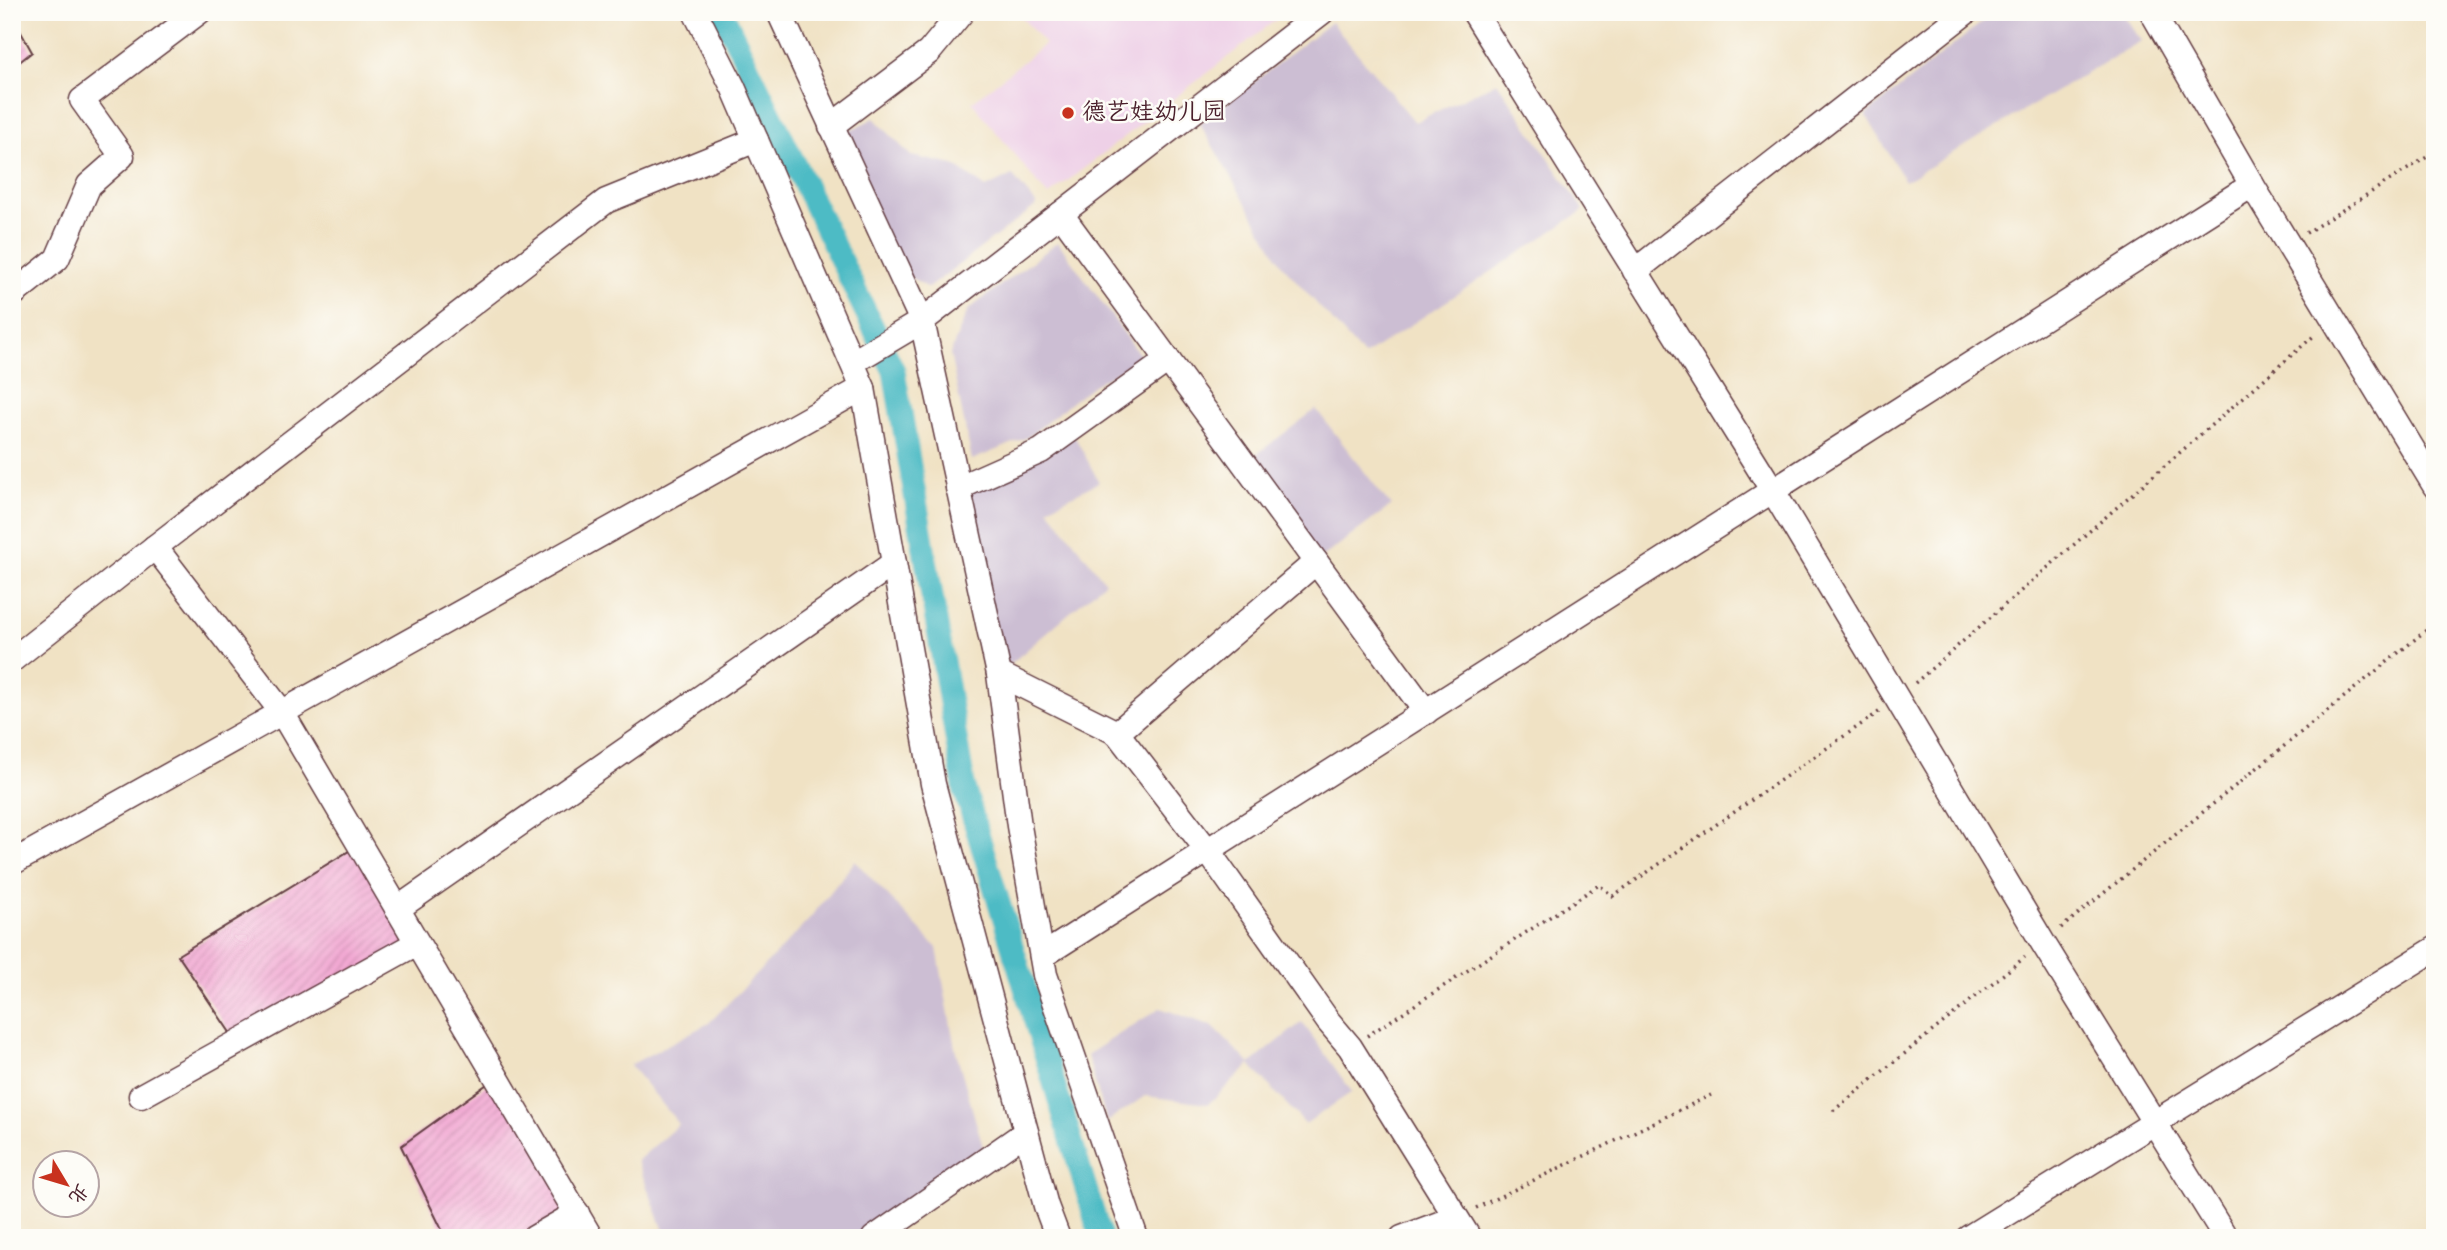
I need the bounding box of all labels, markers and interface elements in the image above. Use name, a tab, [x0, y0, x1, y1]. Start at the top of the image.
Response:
place label: 德艺娃幼儿园	[1082, 96, 1226, 131]
marker: 德艺娃幼儿园	[1060, 105, 1076, 121]
north arrow	[32, 1148, 102, 1218]
text: 北	[61, 1177, 94, 1209]

